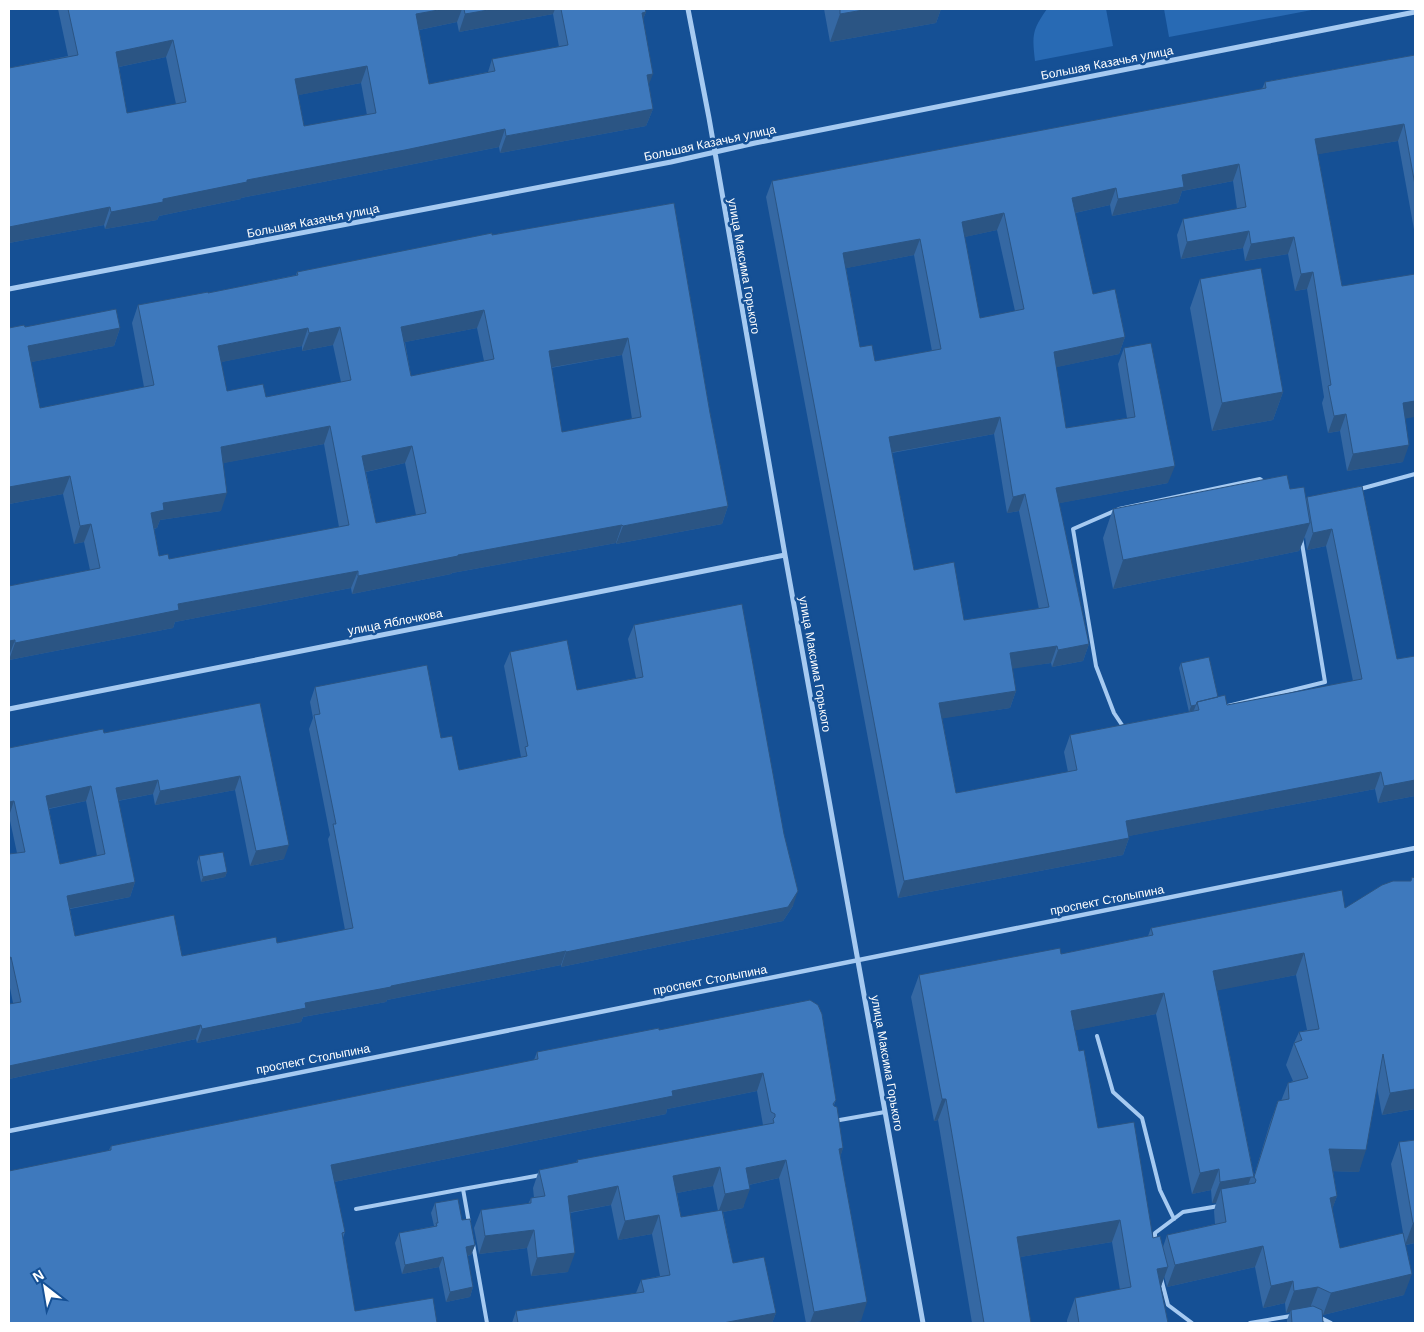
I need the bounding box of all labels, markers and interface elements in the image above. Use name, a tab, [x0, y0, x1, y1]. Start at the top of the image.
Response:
street label: Большая Казачья улица	[1040, 43, 1175, 83]
street label: Большая Казачья улица	[643, 122, 778, 164]
street label: улица Максима Горького	[725, 197, 763, 335]
street label: Большая Казачья улица	[246, 201, 381, 241]
street label: улица Максима Горького	[796, 595, 834, 733]
street label: улица Яблочкова	[347, 606, 444, 638]
street label: проспект Столыпина	[1049, 882, 1165, 918]
street label: проспект Столыпина	[652, 962, 768, 998]
street label: улица Максима Горького	[868, 994, 906, 1132]
street label: проспект Столыпина	[255, 1041, 371, 1077]
north arrow	[20, 1262, 70, 1312]
text: N	[30, 1266, 47, 1285]

